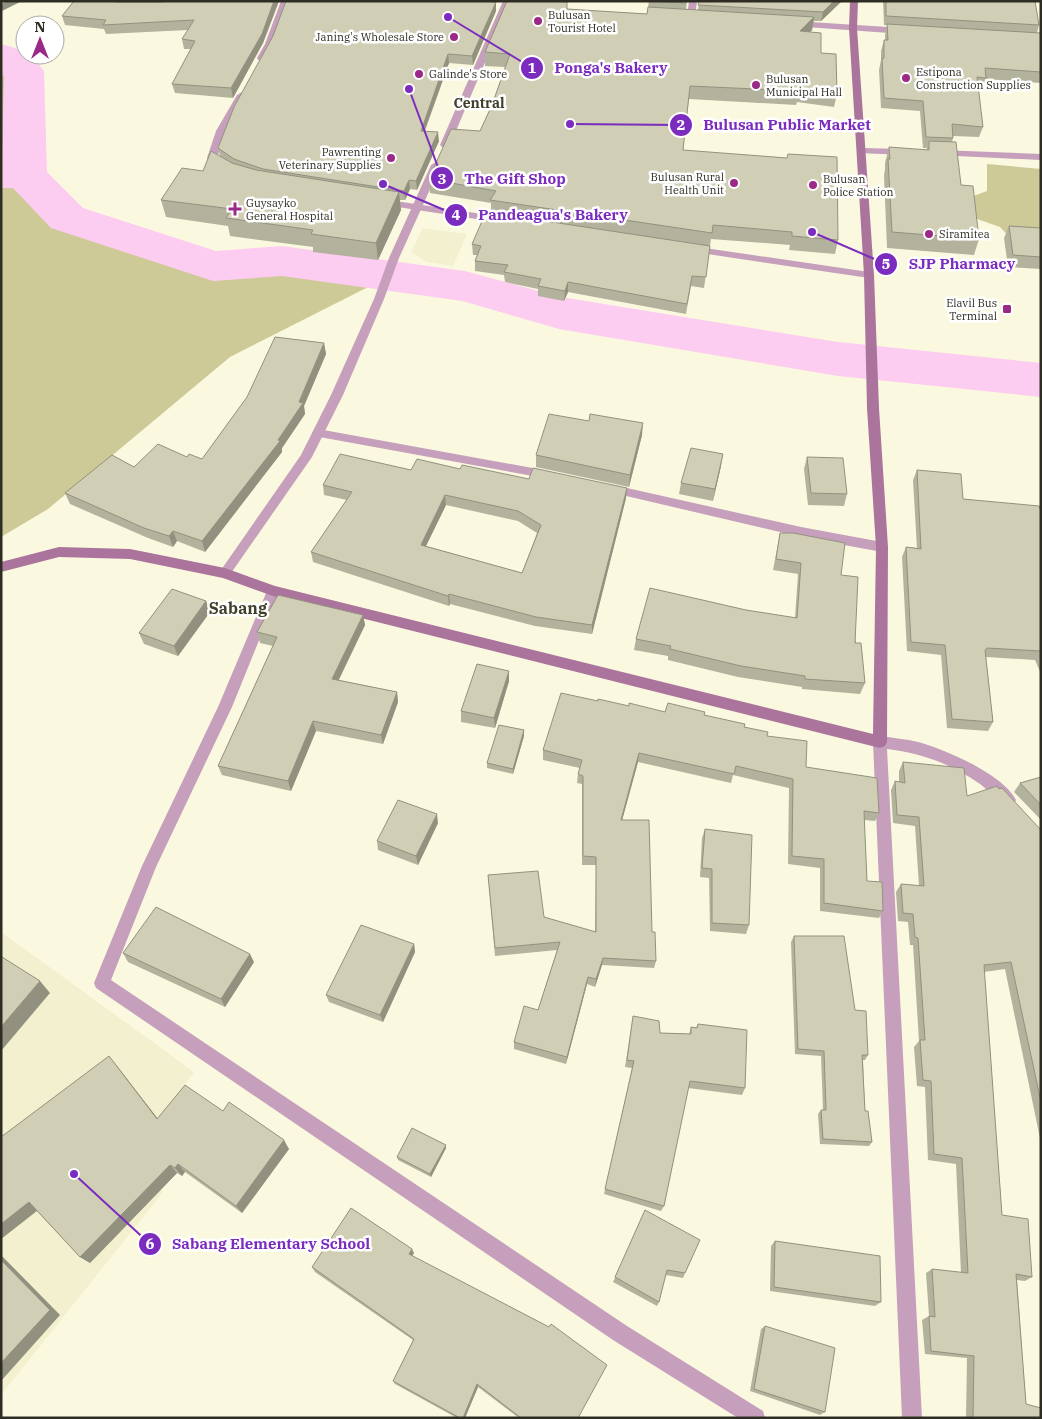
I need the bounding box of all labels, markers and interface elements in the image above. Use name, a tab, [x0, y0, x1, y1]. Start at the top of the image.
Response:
place label: Bulusan Tourist Hotel	[548, 8, 616, 35]
north arrow	[15, 15, 65, 65]
marker: Bulusan Tourist Hotel	[532, 15, 544, 27]
text: N	[34, 18, 46, 36]
place label: Janing's Wholesale Store	[315, 30, 444, 44]
marker: Janing's Wholesale Store	[448, 31, 460, 43]
callout: Ponga's Bakery	[519, 53, 677, 83]
text: 1	[527, 58, 537, 77]
text: Ponga's Bakery	[554, 58, 668, 77]
place label: Estipona Construction Supplies	[916, 65, 1031, 92]
place label: Galinde's Store	[429, 67, 507, 81]
marker: Galinde's Store	[413, 68, 425, 80]
place label: Bulusan Municipal Hall	[766, 72, 842, 99]
marker: Estipona Construction Supplies	[900, 72, 912, 84]
marker: Bulusan Municipal Hall	[750, 79, 762, 91]
district label: Central	[453, 94, 505, 112]
callout: Bulusan Public Market	[668, 110, 881, 140]
text: 2	[676, 115, 686, 134]
text: Bulusan Public Market	[703, 115, 871, 134]
place label: Pawrenting Veterinary Supplies	[279, 145, 381, 172]
marker: Pawrenting Veterinary Supplies	[385, 152, 397, 164]
callout: The Gift Shop	[429, 163, 575, 193]
text: 3	[437, 169, 447, 188]
text: The Gift Shop	[464, 169, 566, 188]
place label: Bulusan Rural Health Unit	[651, 170, 724, 197]
place label: Bulusan Police Station	[823, 172, 893, 199]
marker: Bulusan Rural Health Unit	[728, 177, 740, 189]
marker: Bulusan Police Station	[807, 179, 819, 191]
place label: Guysayko General Hospital	[246, 196, 333, 223]
callout: Pandeagua's Bakery	[444, 200, 638, 230]
marker: Guysayko General Hospital	[228, 202, 242, 216]
text: 4	[451, 205, 461, 224]
text: Pandeagua's Bakery	[478, 205, 628, 224]
place label: Siramitea	[939, 227, 990, 241]
marker: Siramitea	[923, 228, 935, 240]
callout: SJP Pharmacy	[874, 249, 1025, 279]
text: 5	[881, 254, 891, 273]
text: SJP Pharmacy	[909, 254, 1016, 273]
place label: Elavil Bus Terminal	[946, 296, 997, 323]
marker: Elavil Bus Terminal	[1001, 303, 1013, 315]
district label: Sabang	[209, 598, 268, 618]
callout: Sabang Elementary School	[137, 1229, 380, 1259]
text: 6	[145, 1234, 155, 1253]
text: Sabang Elementary School	[172, 1234, 370, 1253]

